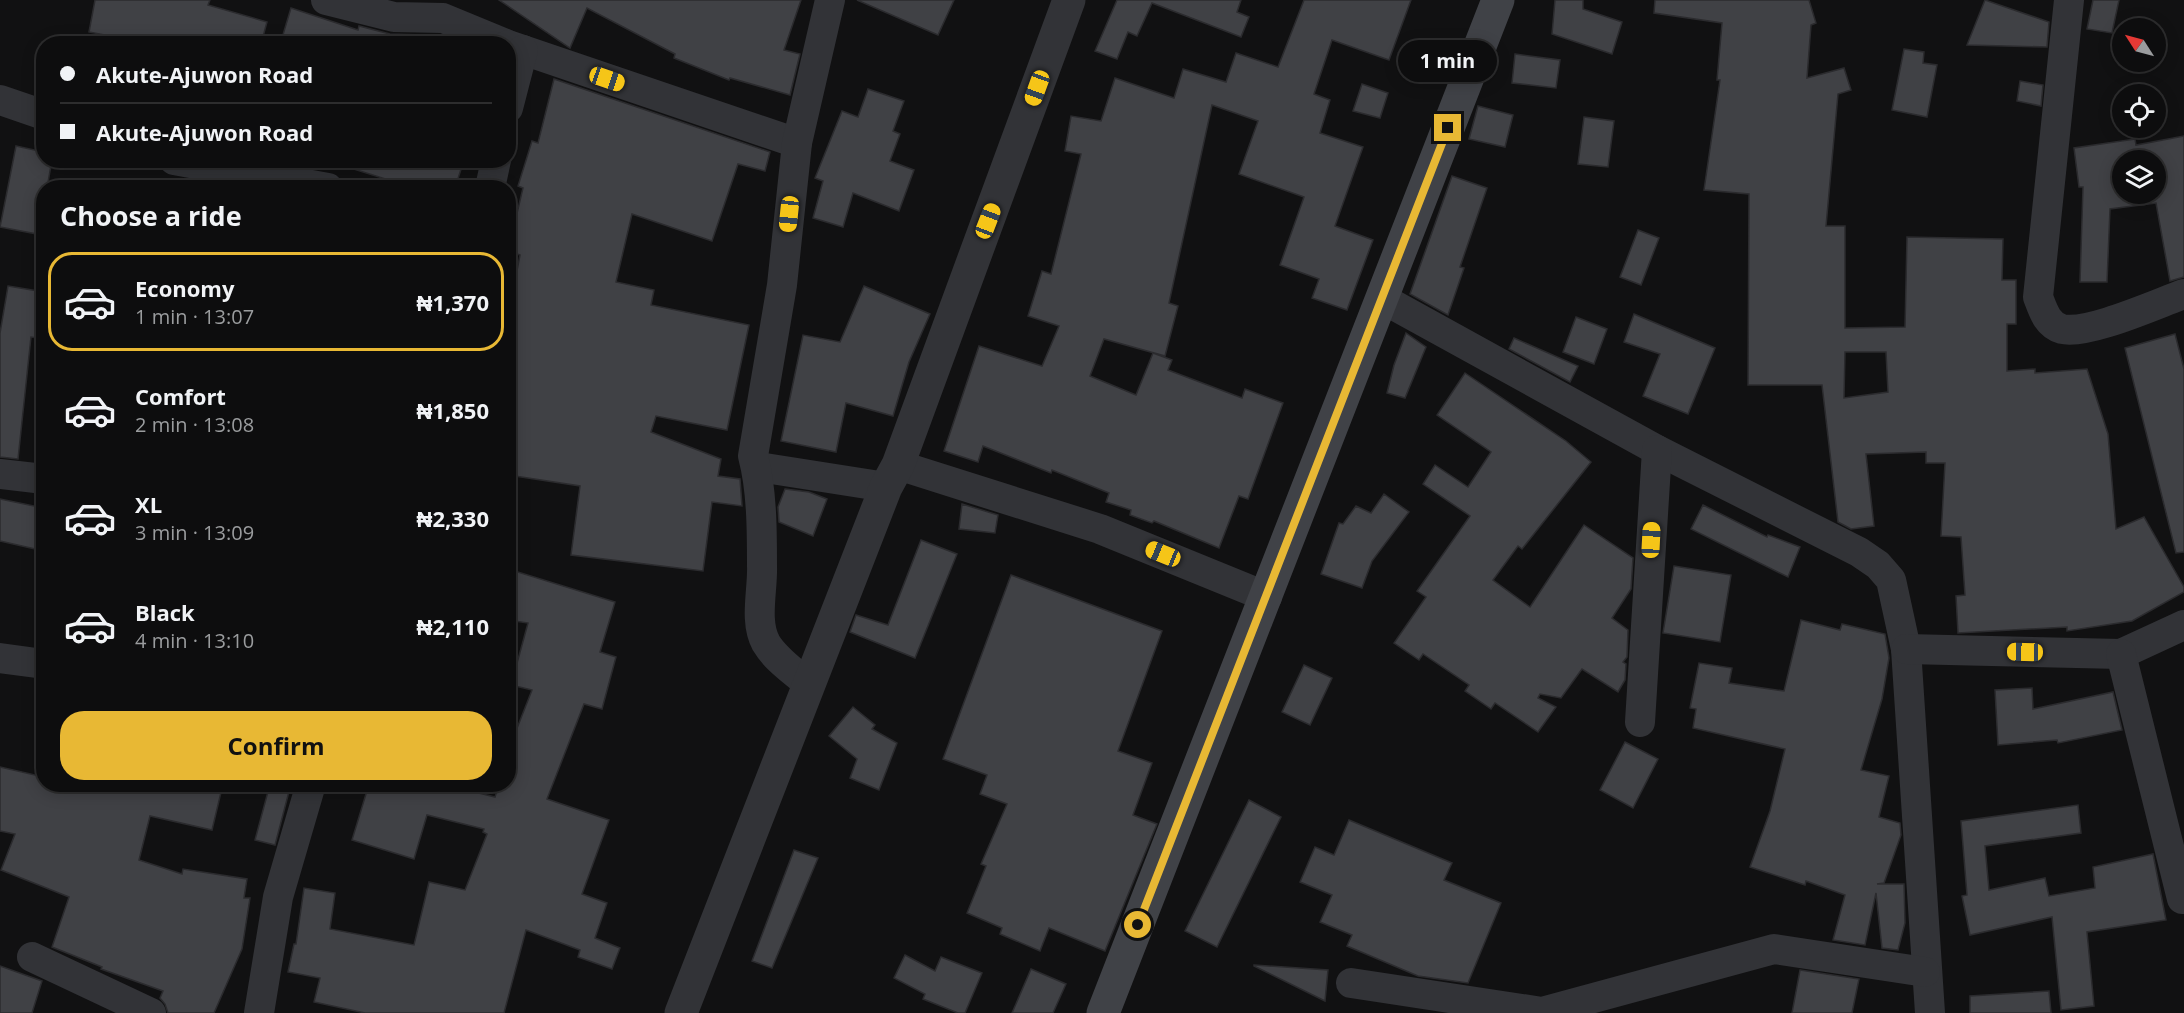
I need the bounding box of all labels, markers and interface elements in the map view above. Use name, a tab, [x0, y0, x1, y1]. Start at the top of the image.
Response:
north arrow	[2112, 18, 2166, 72]
map controls	[2112, 18, 2166, 204]
callout: 1 min	[1398, 41, 1498, 83]
text: 1 min	[1420, 47, 1475, 74]
text: Akute-Ajuwon Road	[96, 59, 313, 89]
car	[587, 65, 627, 93]
car	[1022, 68, 1052, 108]
button: locate	[2112, 84, 2166, 138]
route end	[1434, 114, 1461, 141]
text: Akute-Ajuwon Road	[96, 117, 313, 147]
button: layers	[2112, 150, 2166, 204]
car	[778, 195, 800, 233]
text: Choose a ride	[60, 197, 242, 234]
car	[973, 201, 1003, 241]
text: Economy	[135, 273, 234, 303]
icon: car	[63, 275, 117, 329]
text: ₦1,370	[417, 287, 489, 317]
text: 1 min · 13:07	[135, 303, 254, 330]
text: Comfort	[135, 381, 226, 411]
icon: car	[63, 383, 117, 437]
text: ₦1,850	[417, 395, 489, 425]
text: 2 min · 13:08	[135, 411, 254, 438]
text: XL	[135, 489, 162, 519]
icon: car	[63, 491, 117, 545]
text: ₦2,330	[417, 503, 489, 533]
text: 3 min · 13:09	[135, 519, 254, 546]
car	[1641, 522, 1661, 558]
car	[1143, 539, 1183, 569]
text: Black	[135, 597, 195, 627]
icon: car	[63, 599, 117, 653]
text: ₦2,110	[417, 611, 489, 641]
text: 4 min · 13:10	[135, 627, 254, 654]
car	[2007, 643, 2043, 661]
button: Confirm	[60, 711, 492, 780]
route start	[1124, 911, 1151, 938]

